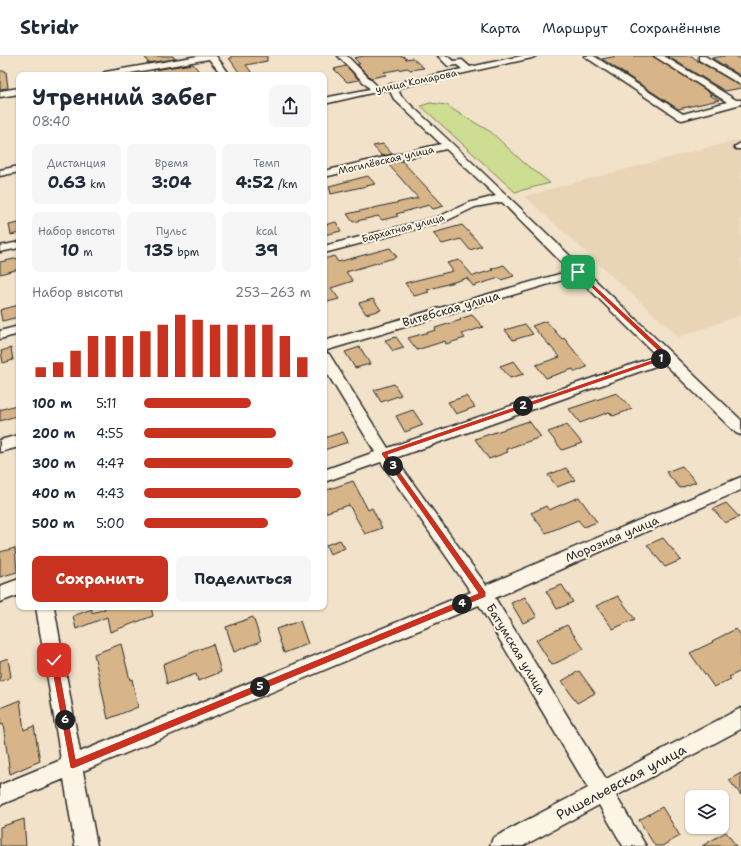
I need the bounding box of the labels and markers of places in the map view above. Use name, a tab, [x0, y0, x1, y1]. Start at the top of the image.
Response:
pin	[561, 255, 595, 289]
pin: 1	[651, 349, 671, 369]
pin: 2	[513, 396, 533, 416]
pin: 3	[383, 456, 403, 476]
pin: 4	[452, 594, 472, 614]
pin	[37, 643, 71, 677]
pin: 5	[250, 677, 270, 697]
pin: 6	[55, 710, 75, 730]

